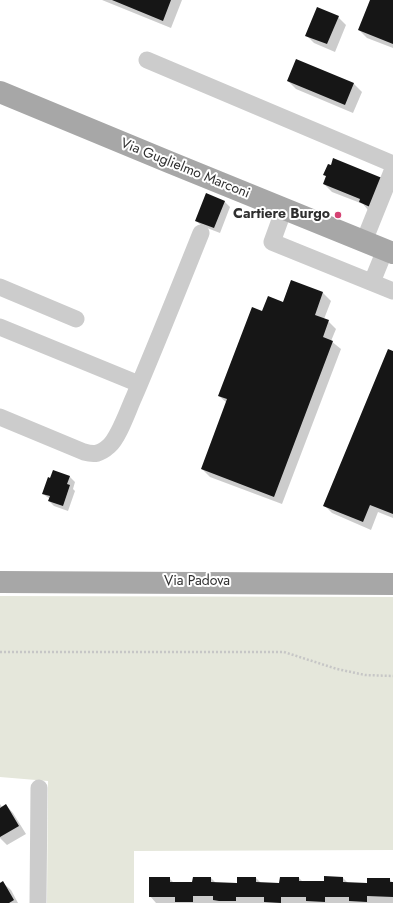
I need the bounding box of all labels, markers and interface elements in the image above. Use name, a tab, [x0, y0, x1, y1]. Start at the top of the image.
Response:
street label: Via Guglielmo Marconi	[118, 135, 252, 203]
place label: Cartiere Burgo	[233, 207, 330, 223]
marker: Cartiere Burgo	[333, 210, 343, 220]
street label: Via Padova	[164, 574, 230, 590]

